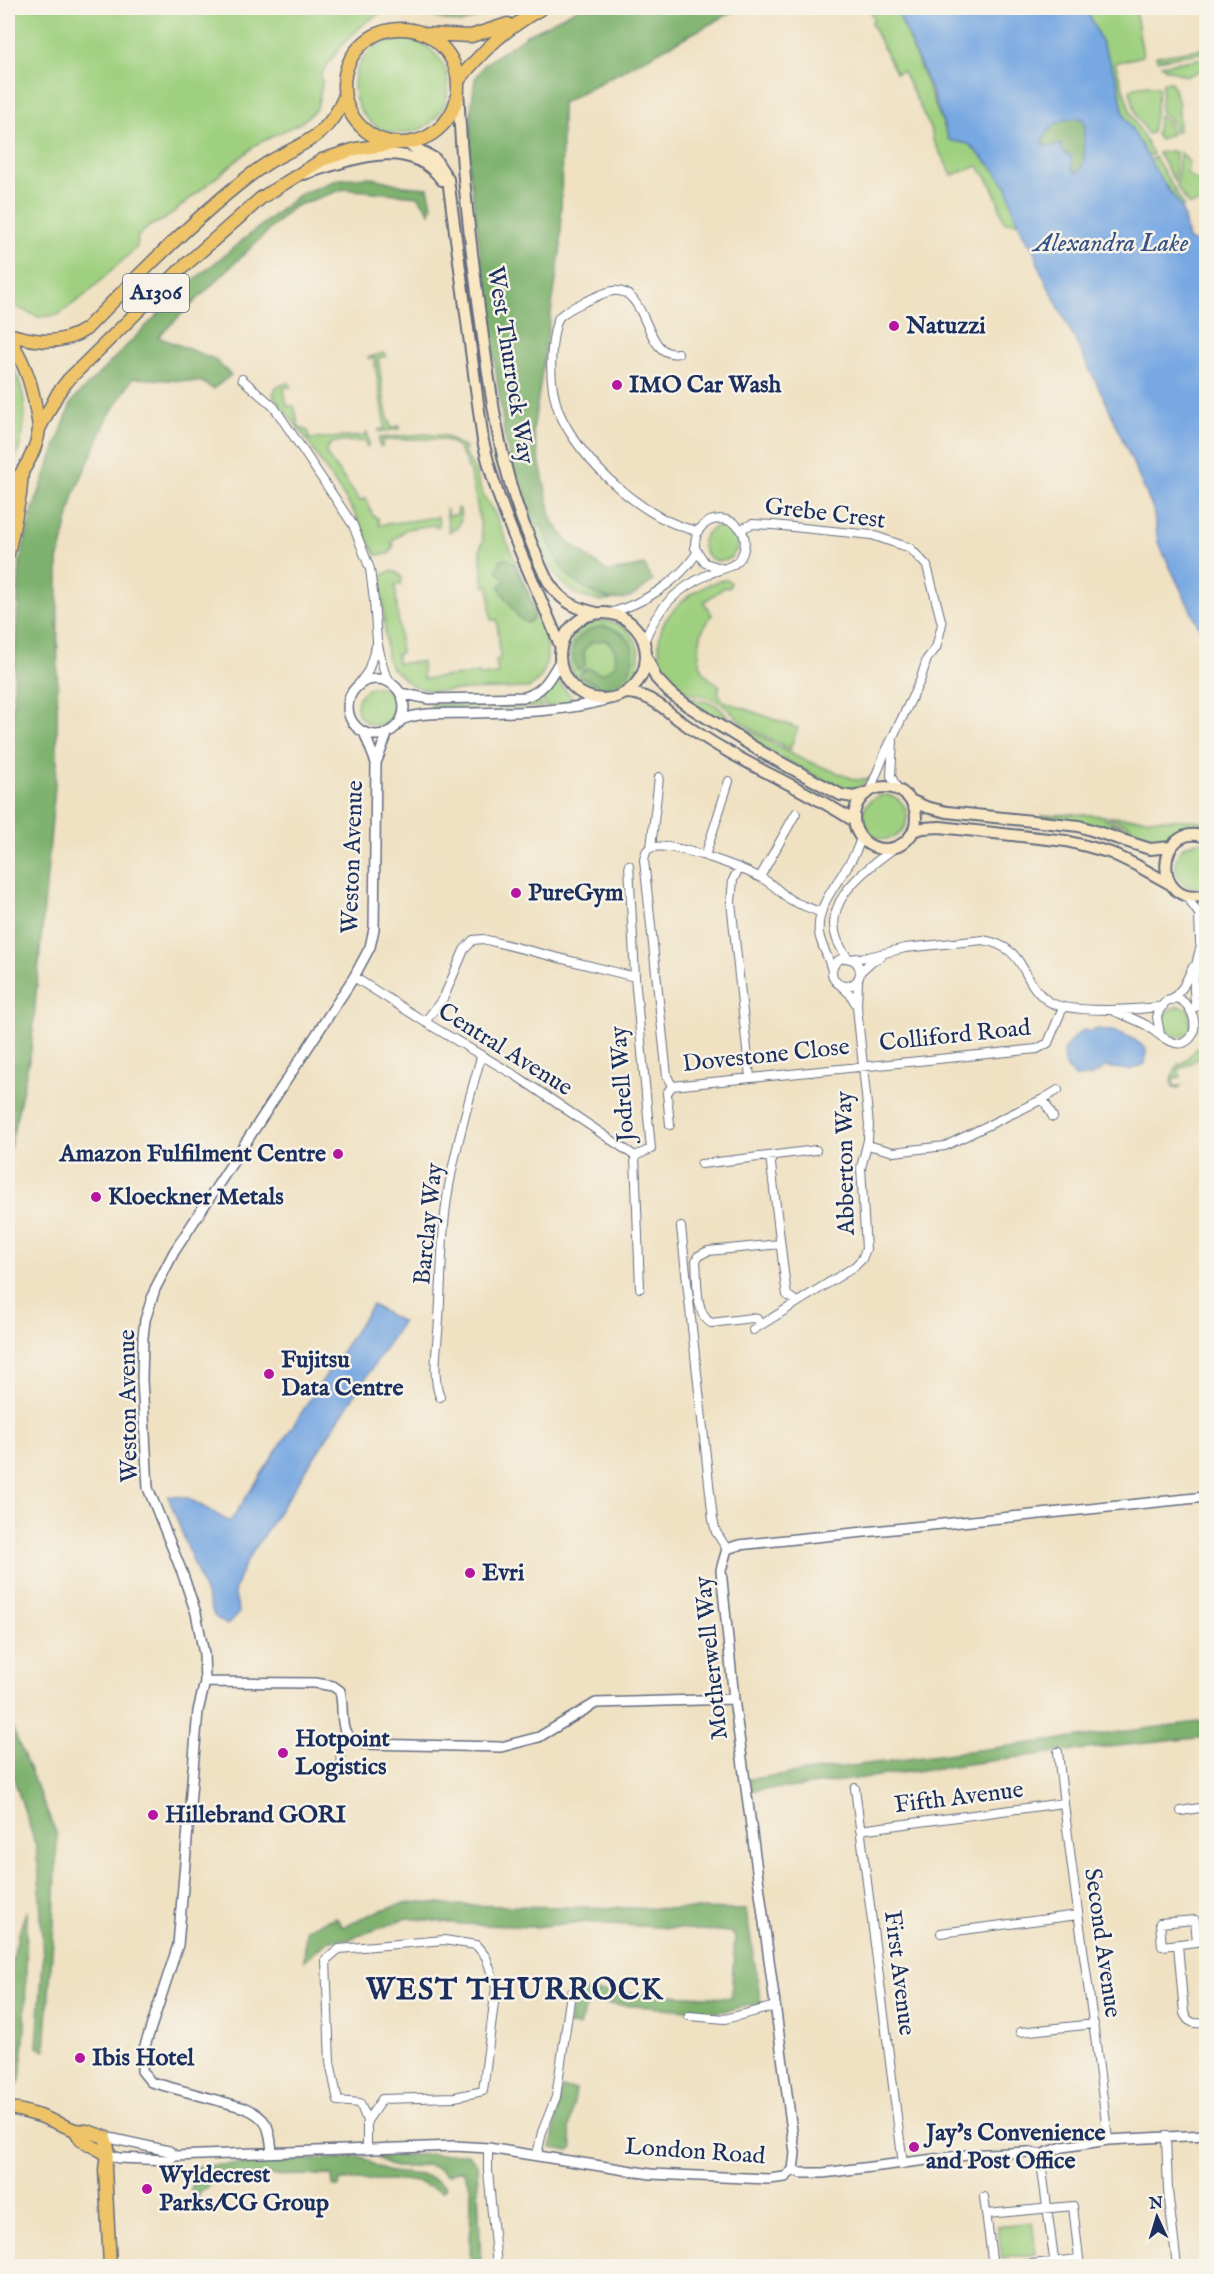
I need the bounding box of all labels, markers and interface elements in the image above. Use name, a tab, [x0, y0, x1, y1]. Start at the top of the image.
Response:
water label: Alexandra Lake	[1031, 227, 1189, 260]
street label: West Thurrock Way	[479, 264, 541, 466]
road number: A1306	[123, 274, 189, 312]
place label: Natuzzi	[905, 311, 986, 342]
marker: Natuzzi	[887, 319, 901, 333]
place label: IMO Car Wash	[629, 370, 782, 401]
marker: IMO Car Wash	[610, 378, 624, 392]
street label: Grebe Crest	[763, 491, 887, 537]
street label: Weston Avenue	[335, 780, 371, 934]
place label: PureGym	[528, 878, 624, 909]
marker: PureGym	[509, 886, 523, 900]
street label: Central Avenue	[432, 996, 578, 1104]
street label: Colliford Road	[878, 1013, 1032, 1059]
street label: Jodrell Way	[603, 1025, 643, 1146]
street label: Dovestone Close	[681, 1032, 851, 1080]
street label: Abberton Way	[829, 1091, 863, 1236]
place label: Amazon Fulfilment Centre	[59, 1139, 326, 1170]
marker: Amazon Fulfilment Centre	[331, 1147, 345, 1161]
street label: Barclay Way	[407, 1161, 451, 1287]
place label: Kloeckner Metals	[108, 1182, 284, 1213]
marker: Kloeckner Metals	[89, 1190, 103, 1204]
street label: Weston Avenue	[112, 1329, 146, 1483]
place label: Fujitsu Data Centre	[281, 1345, 403, 1404]
marker: Fujitsu Data Centre	[262, 1367, 276, 1381]
place label: Evri	[482, 1558, 525, 1589]
marker: Evri	[463, 1566, 477, 1580]
street label: Motherwell Way	[688, 1574, 736, 1741]
place label: Hotpoint Logistics	[295, 1724, 390, 1783]
marker: Hotpoint Logistics	[276, 1746, 290, 1760]
street label: Fifth Avenue	[893, 1775, 1025, 1821]
place label: Hillebrand GORI	[165, 1800, 347, 1831]
marker: Hillebrand GORI	[146, 1808, 160, 1822]
street label: Second Avenue	[1076, 1866, 1128, 2020]
street label: First Avenue	[876, 1909, 922, 2037]
district label: WEST THURROCK	[365, 1972, 664, 2010]
place label: Ibis Hotel	[92, 2043, 195, 2074]
marker: Ibis Hotel	[73, 2051, 87, 2065]
place label: Jay's Convenience and Post Office	[923, 2118, 1106, 2177]
street label: London Road	[624, 2132, 767, 2172]
marker: Jay's Convenience and Post Office	[907, 2140, 921, 2154]
place label: Wyldecrest Parks/CG Group	[158, 2160, 329, 2219]
marker: Wyldecrest Parks/CG Group	[140, 2182, 154, 2196]
north arrow	[1127, 2187, 1187, 2247]
text: N	[1147, 2194, 1164, 2215]

